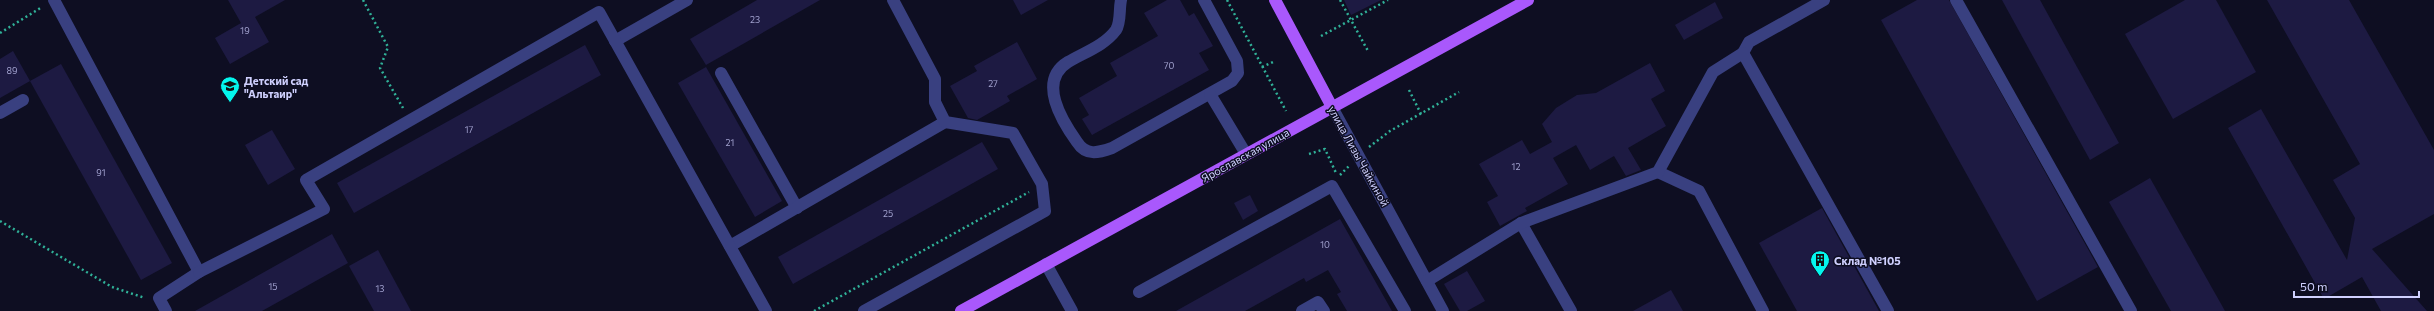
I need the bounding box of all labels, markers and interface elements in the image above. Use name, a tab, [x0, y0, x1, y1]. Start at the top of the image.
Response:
house number: 23	[750, 14, 760, 25]
house number: 19	[240, 25, 250, 36]
house number: 70	[1164, 60, 1174, 71]
house number: 89	[7, 65, 17, 76]
place label: Детский сад "Альтаир"	[244, 74, 309, 100]
school or university icon: Детский сад "Альтаир"	[219, 75, 241, 103]
house number: 27	[988, 78, 998, 89]
street label: улица Лизы Чайкиной	[1326, 103, 1392, 209]
house number: 17	[465, 124, 474, 135]
street label: Ярославская улица	[1199, 125, 1291, 185]
house number: 21	[726, 137, 734, 148]
house number: 12	[1512, 161, 1520, 172]
house number: 91	[96, 167, 106, 178]
house number: 25	[883, 208, 893, 219]
house number: 10	[1320, 239, 1330, 250]
building icon: Склад №105	[1809, 249, 1831, 277]
place label: Склад №105	[1834, 254, 1901, 267]
scale bar	[2294, 273, 2419, 299]
text: 50 m	[2300, 279, 2328, 293]
house number: 15	[268, 281, 278, 292]
house number: 13	[376, 283, 384, 294]

